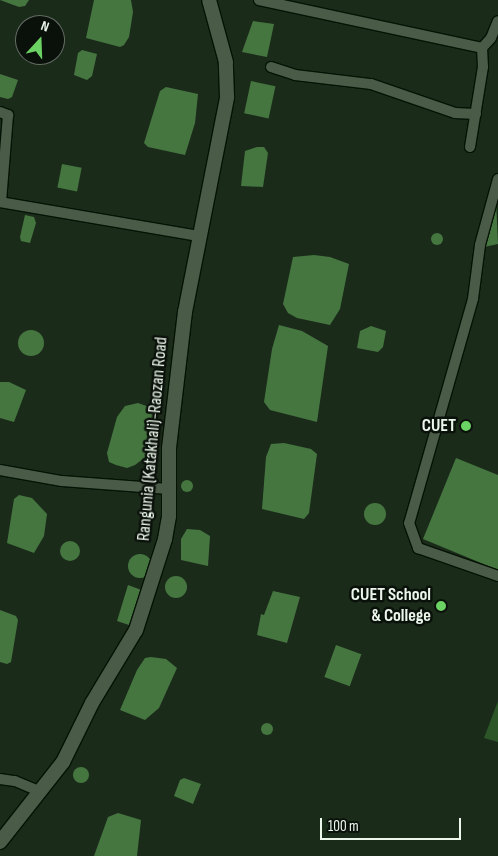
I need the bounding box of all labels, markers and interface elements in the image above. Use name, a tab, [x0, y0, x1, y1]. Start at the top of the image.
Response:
north arrow	[15, 15, 65, 65]
text: N	[39, 17, 51, 36]
street label: Rangunia (Katakhali)-Raozan Road	[133, 336, 173, 542]
place label: CUET	[422, 415, 456, 437]
marker: CUET	[460, 420, 472, 432]
place label: CUET School & College	[351, 585, 431, 628]
marker: CUET School & College	[435, 600, 447, 612]
scale bar	[323, 808, 464, 840]
text: 100 m	[328, 817, 359, 836]

